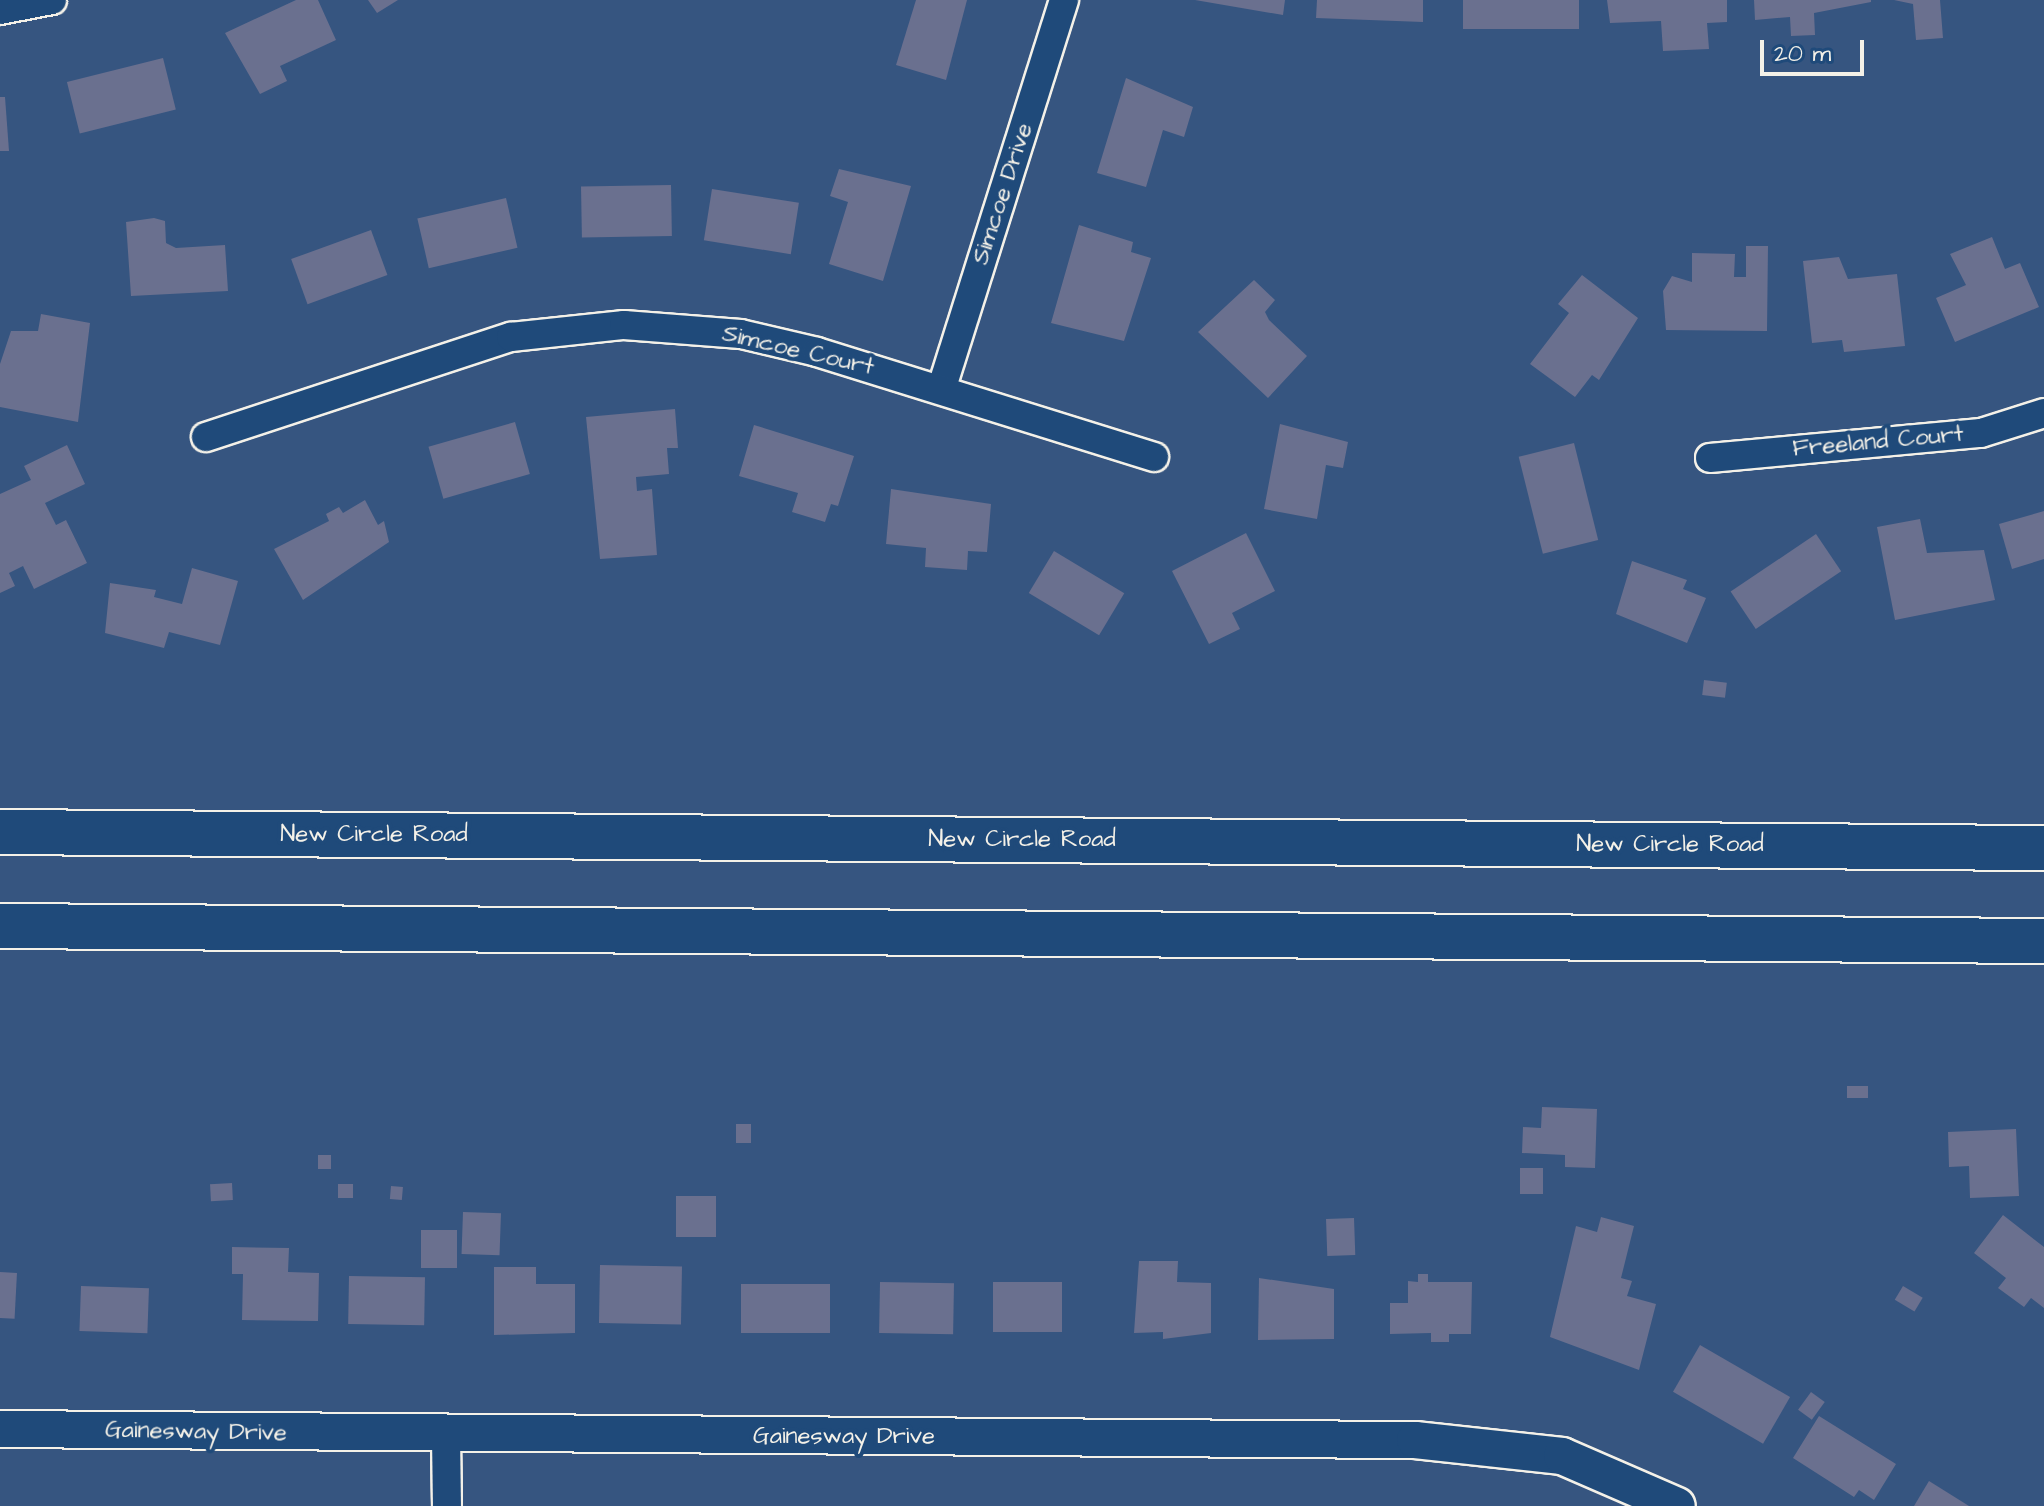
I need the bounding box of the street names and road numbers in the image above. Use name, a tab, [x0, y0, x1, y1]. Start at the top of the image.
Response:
street label: Simcoe Drive	[967, 120, 1039, 268]
street label: Simcoe Court	[719, 320, 877, 382]
street label: Freeland Court	[1791, 420, 1965, 464]
street label: New Circle Road	[280, 821, 468, 849]
street label: New Circle Road	[928, 826, 1116, 854]
street label: New Circle Road	[1576, 831, 1764, 859]
street label: Gainesway Drive	[105, 1416, 287, 1448]
street label: Gainesway Drive	[753, 1423, 935, 1451]

